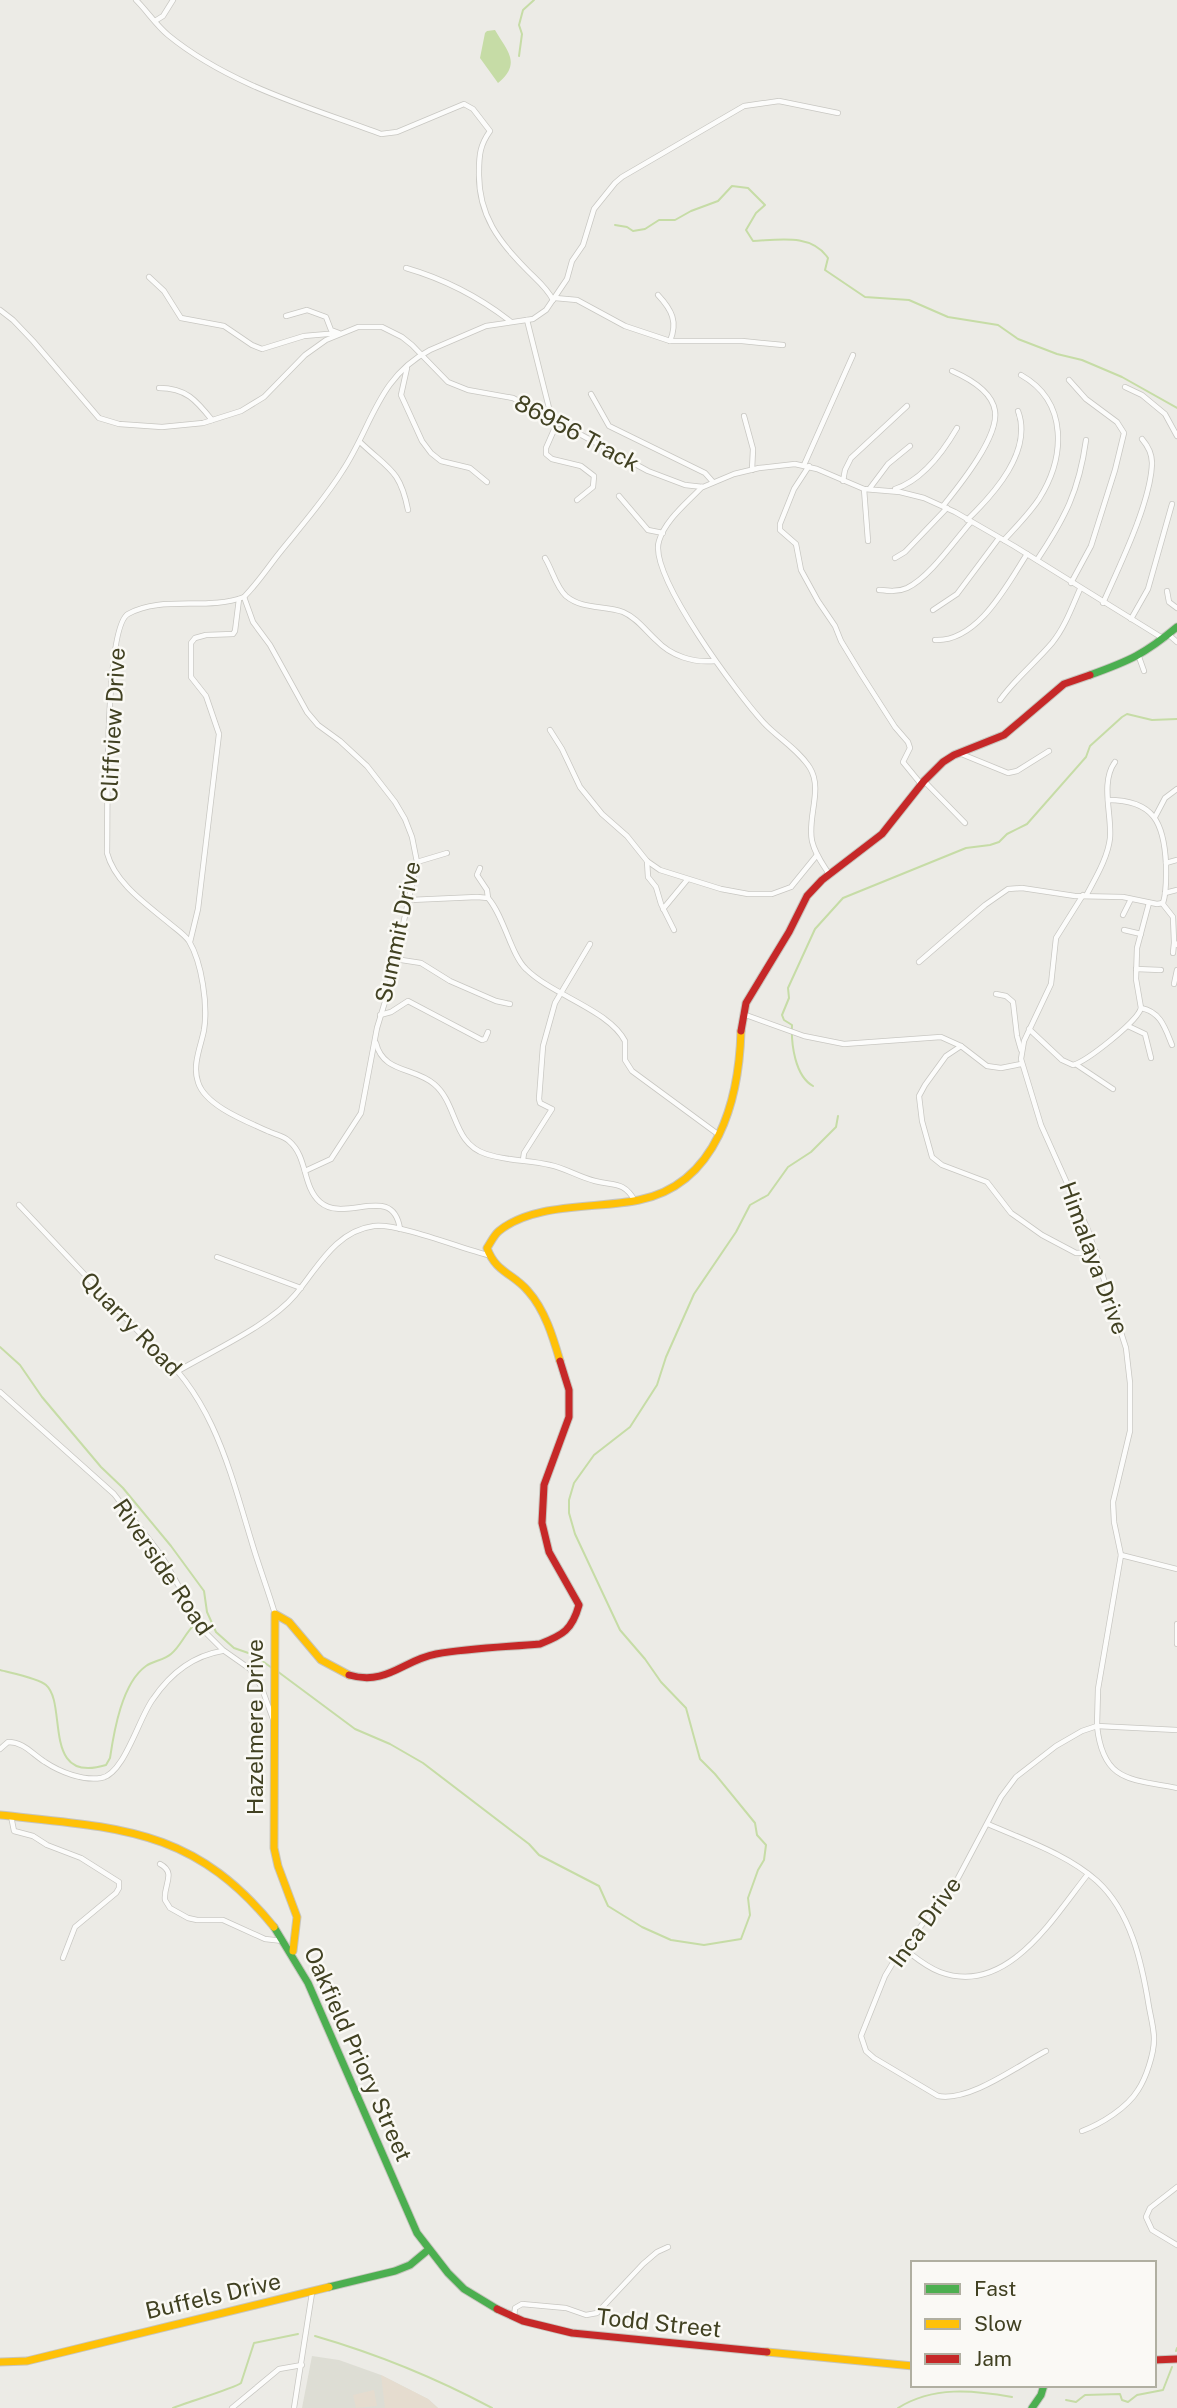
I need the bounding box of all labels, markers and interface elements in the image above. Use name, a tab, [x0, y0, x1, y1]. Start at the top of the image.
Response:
street label: 86956 Track	[510, 388, 644, 477]
street label: Cliffview Drive	[95, 647, 130, 803]
street label: Summit Drive	[369, 859, 426, 1005]
street label: Himalaya Drive	[1054, 1178, 1135, 1338]
street label: Quarry Road	[75, 1266, 188, 1381]
street label: Riverside Road	[108, 1494, 219, 1640]
street label: Hazelmere Drive	[241, 1639, 268, 1815]
street label: Inca Drive	[883, 1871, 967, 1972]
street label: Oakfield Priory Street	[299, 1942, 418, 2165]
legend	[911, 2261, 1156, 2387]
street label: Buffels Drive	[143, 2267, 283, 2324]
text: Fast	[974, 2276, 1016, 2301]
street label: Todd Street	[595, 2303, 723, 2342]
text: Slow	[974, 2311, 1022, 2336]
text: Jam	[974, 2346, 1012, 2371]

